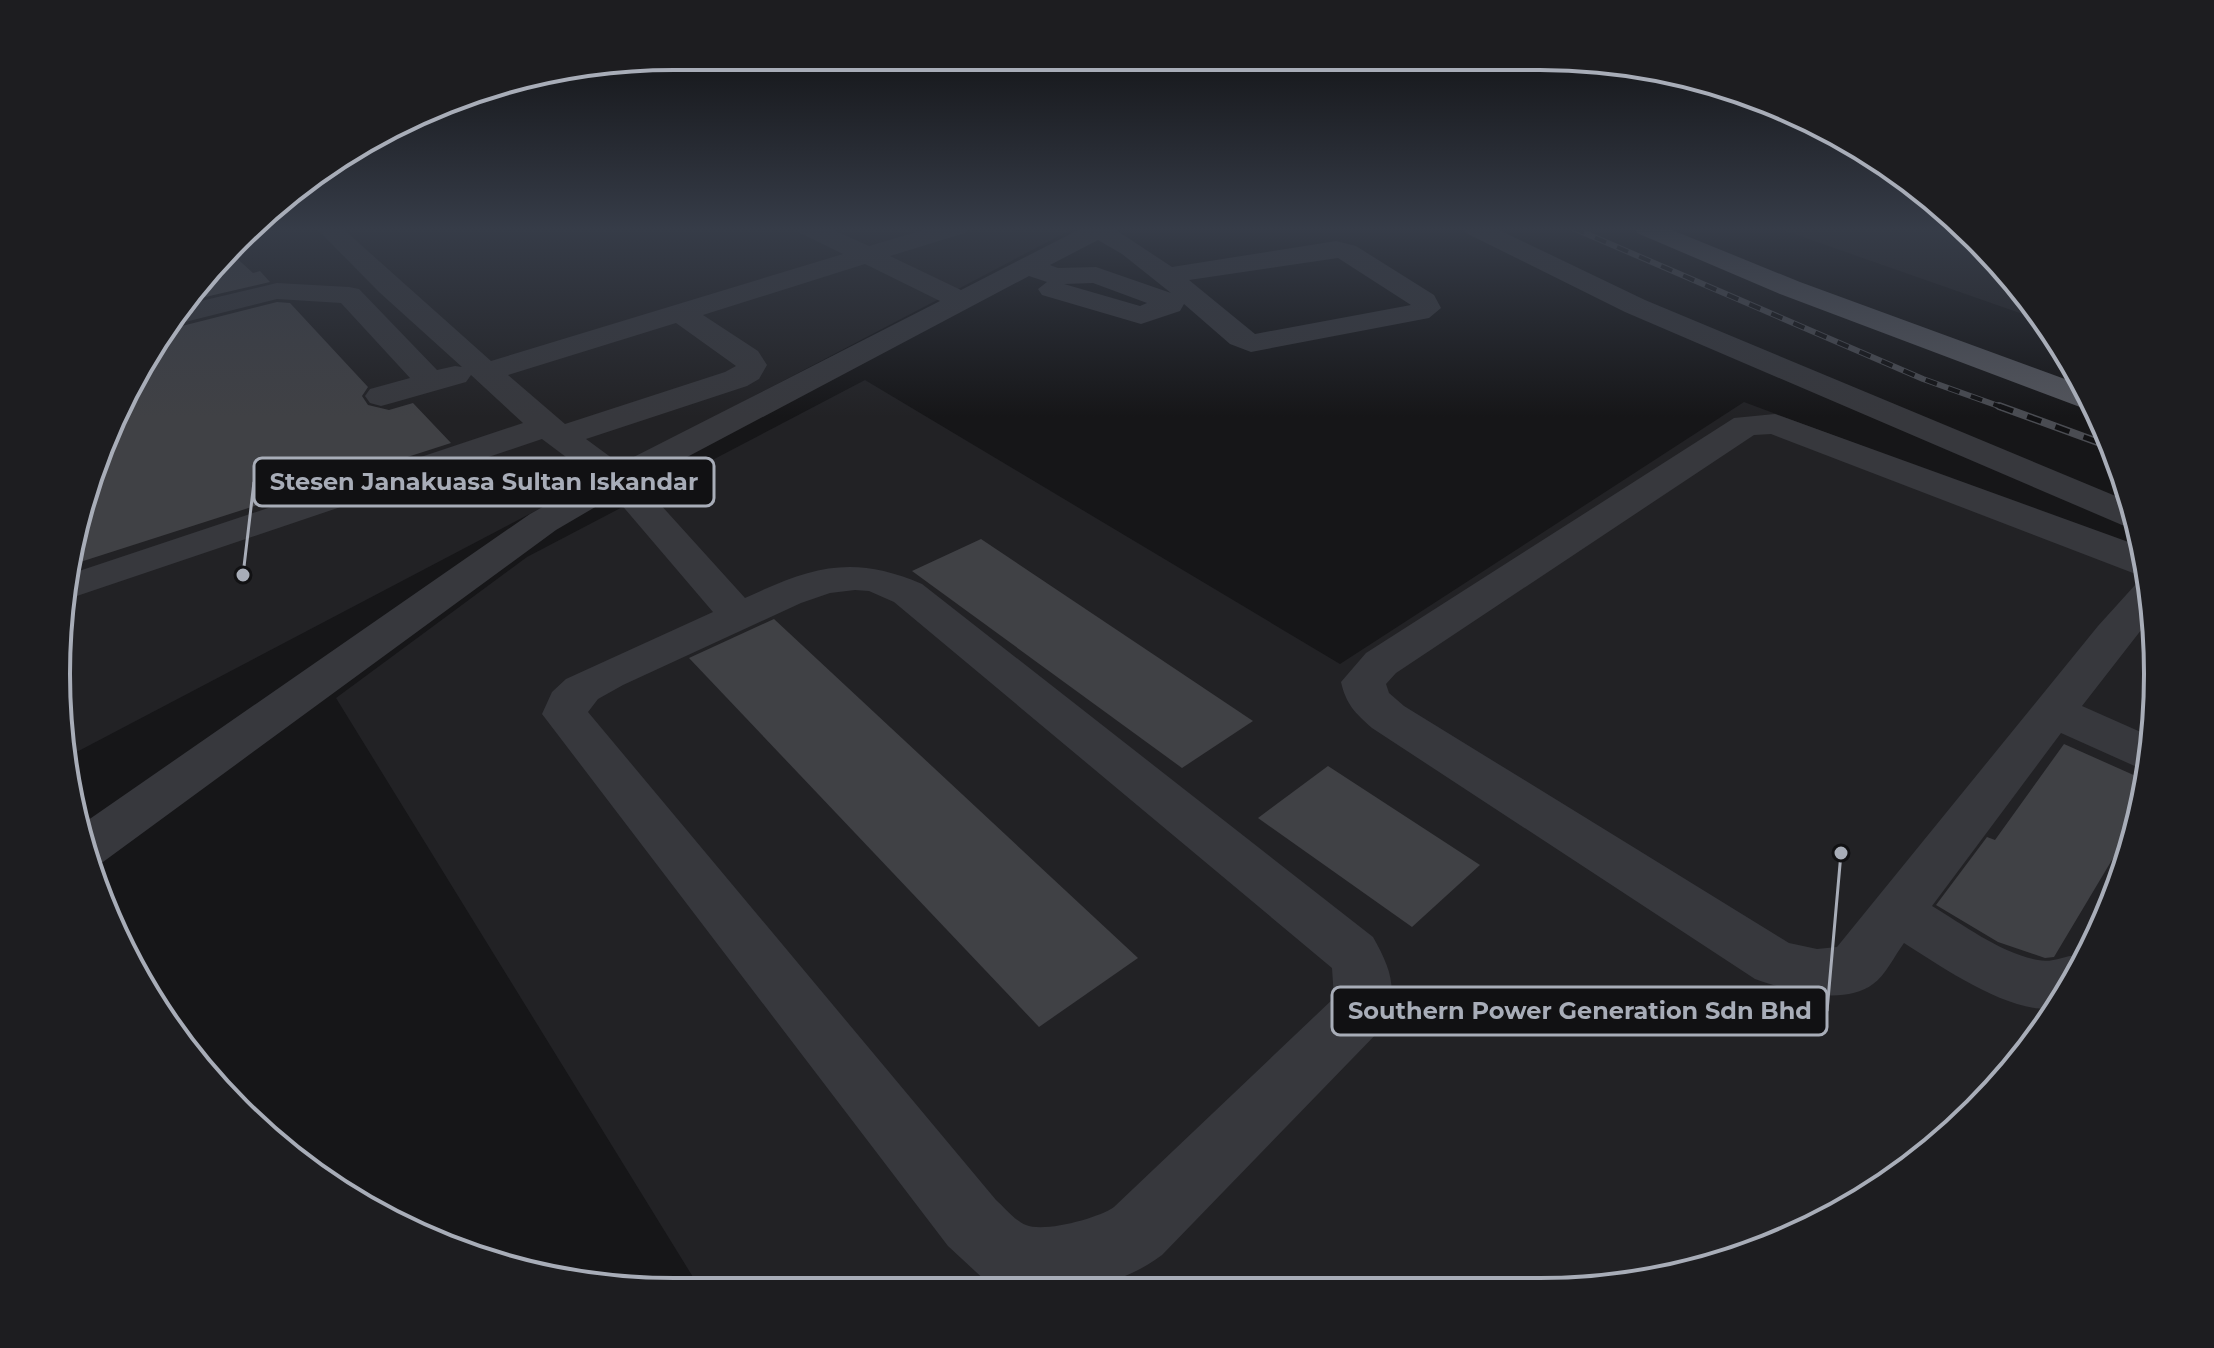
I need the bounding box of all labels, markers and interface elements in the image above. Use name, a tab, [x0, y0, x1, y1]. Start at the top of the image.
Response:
callout: Stesen Janakuasa Sultan Iskandar	[254, 458, 714, 506]
text: Stesen Janakuasa Sultan Iskandar	[270, 467, 698, 496]
callout: Southern Power Generation Sdn Bhd	[1332, 987, 1827, 1035]
text: Southern Power Generation Sdn Bhd	[1348, 996, 1812, 1025]

